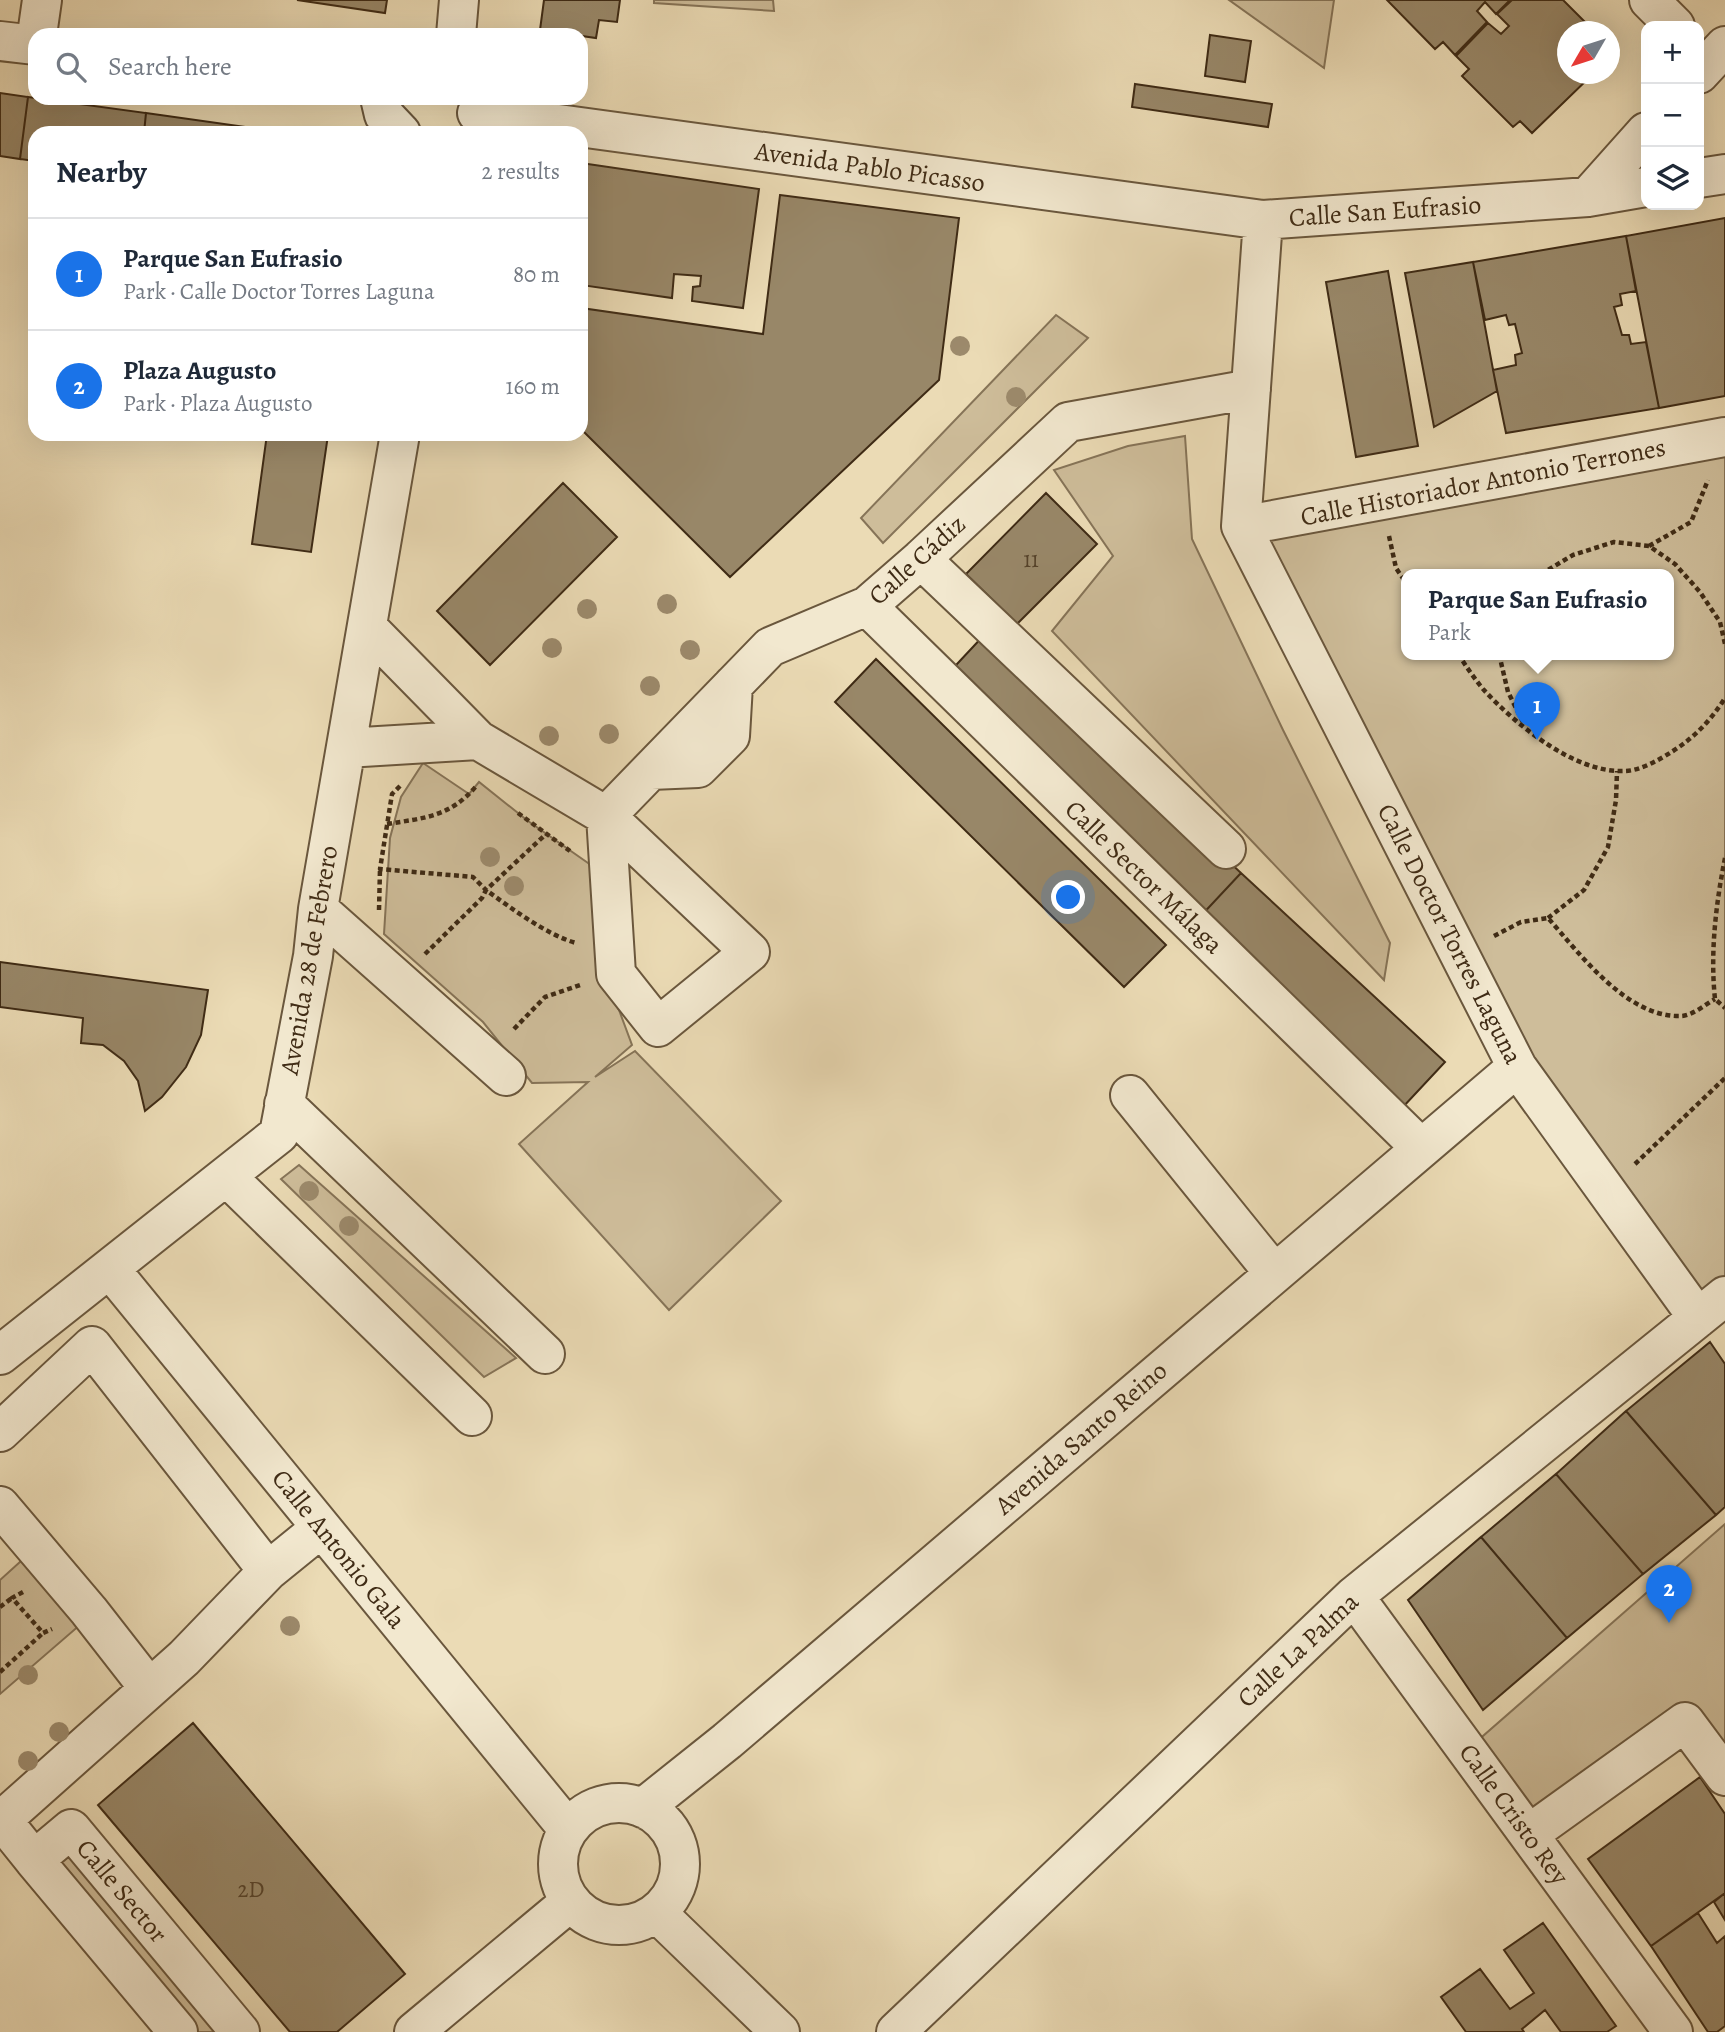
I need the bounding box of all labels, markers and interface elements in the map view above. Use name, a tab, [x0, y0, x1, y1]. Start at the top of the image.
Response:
north arrow	[1557, 21, 1620, 84]
map controls	[1641, 21, 1704, 210]
button: +	[1641, 21, 1704, 84]
search box	[28, 28, 588, 105]
icon: search	[52, 48, 90, 86]
text: Search here	[108, 49, 232, 84]
button: −	[1641, 84, 1704, 147]
street label: Avenida Pablo Picasso	[752, 133, 987, 200]
button: layers	[1641, 147, 1704, 210]
text: Nearby	[56, 152, 147, 192]
text: 2 results	[482, 156, 560, 187]
street label: Calle San Eufrasio	[1288, 187, 1482, 235]
text: Parque San Eufrasio	[123, 241, 343, 276]
text: 1	[75, 259, 83, 290]
text: 80 m	[513, 259, 560, 290]
text: Park · Calle Doctor Torres Laguna	[123, 276, 435, 307]
text: Plaza Augusto	[123, 353, 276, 388]
text: 2	[73, 371, 85, 402]
text: 160 m	[506, 371, 560, 402]
text: Park · Plaza Augusto	[123, 388, 312, 419]
street label: Calle Historiador Antonio Terrones	[1297, 429, 1669, 535]
street label: Calle Cádiz	[861, 507, 973, 613]
house number: 11	[1023, 544, 1039, 575]
popup	[1401, 569, 1674, 660]
text: Parque San Eufrasio	[1428, 582, 1647, 617]
text: Park	[1428, 617, 1471, 648]
pin: 1	[1514, 682, 1560, 740]
street label: Calle Sector Málaga	[1057, 792, 1231, 962]
street label: Calle Doctor Torres Laguna	[1369, 798, 1531, 1070]
street label: Avenida 28 de Febrero	[271, 843, 346, 1078]
your location	[1051, 880, 1085, 914]
street label: Avenida Santo Reino	[987, 1353, 1175, 1523]
street label: Calle Antonio Gala	[264, 1462, 414, 1636]
pin: 2	[1646, 1565, 1692, 1623]
street label: Calle La Palma	[1230, 1585, 1366, 1715]
street label: Calle Cristo Rey	[1451, 1736, 1577, 1892]
street label: Calle Sector	[68, 1832, 176, 1950]
house number: 2D	[237, 1874, 265, 1905]

